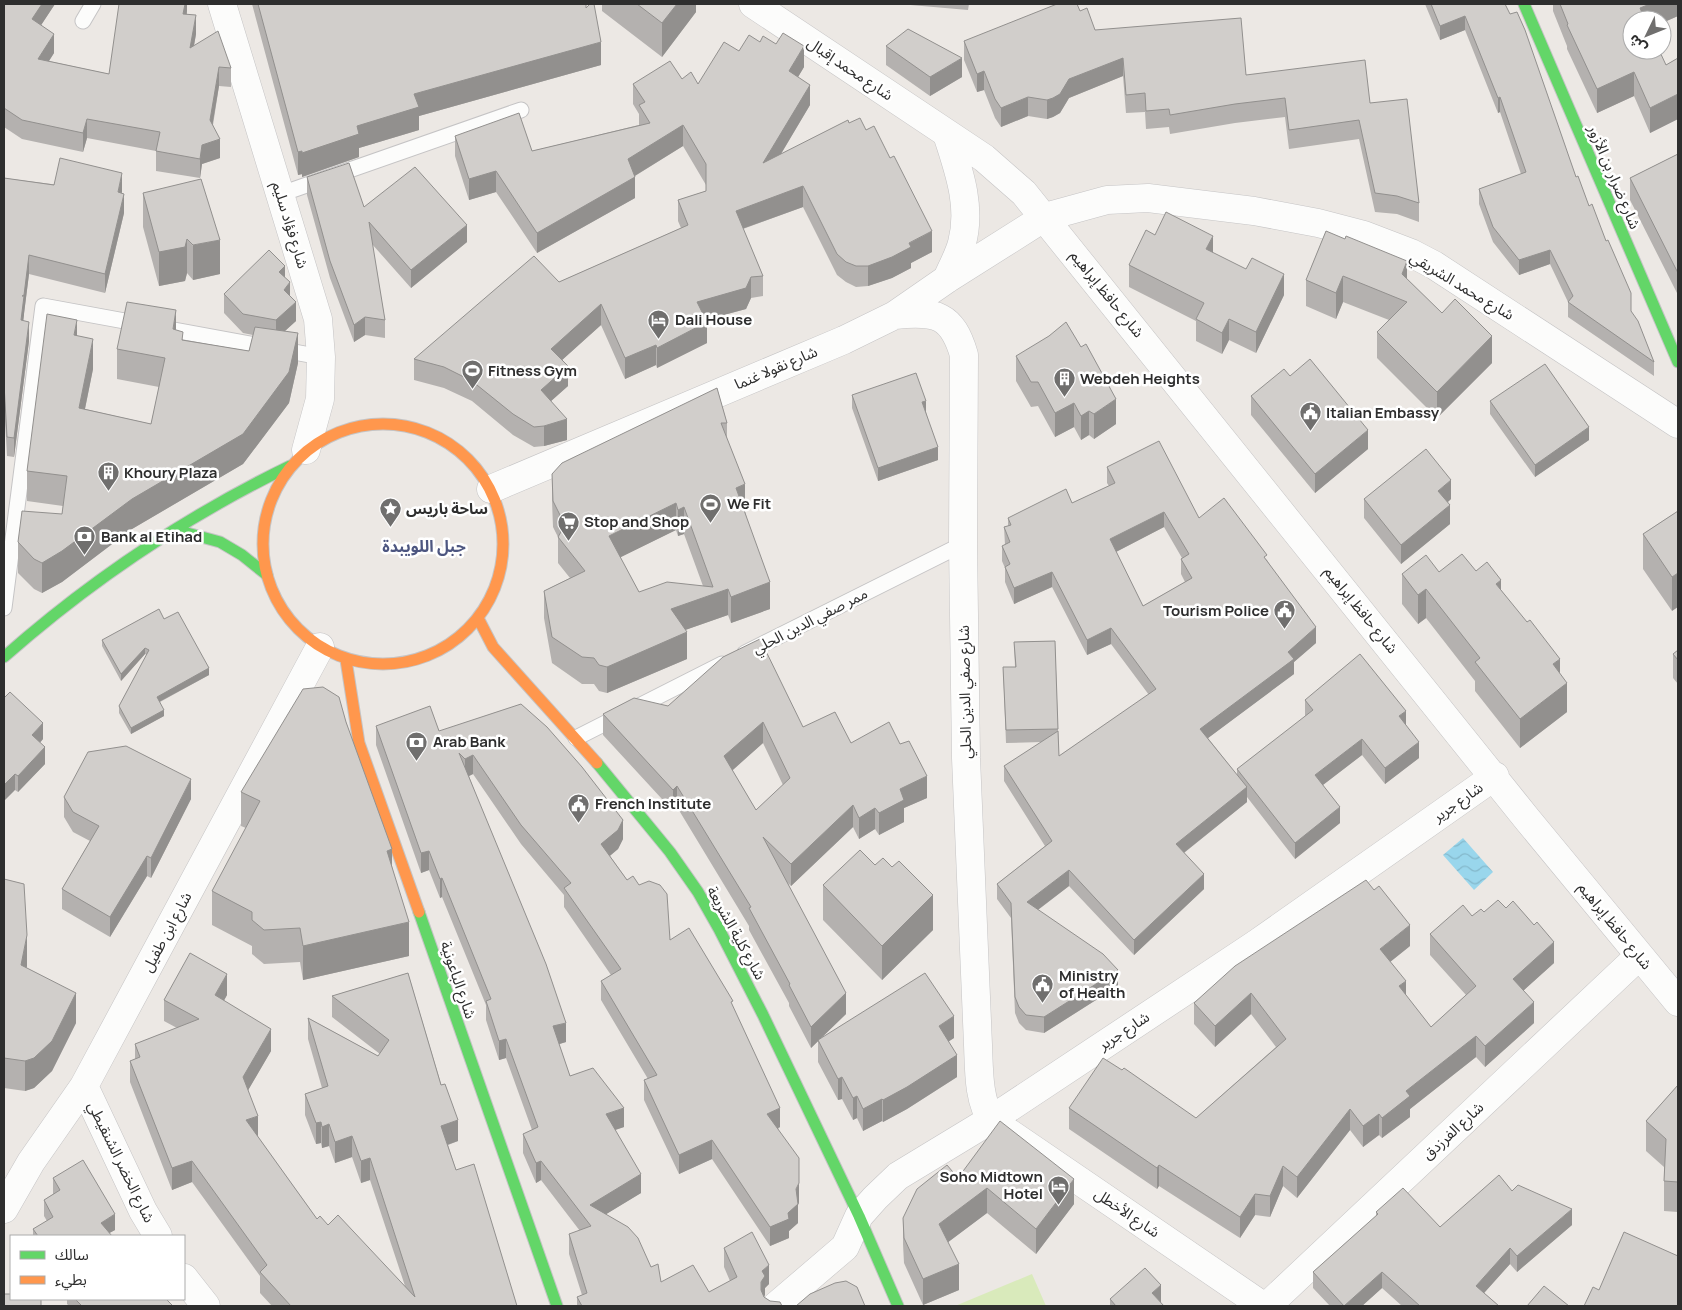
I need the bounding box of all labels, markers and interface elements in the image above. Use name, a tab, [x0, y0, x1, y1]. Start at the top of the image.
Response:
north arrow	[1622, 10, 1672, 60]
text: ش	[1624, 31, 1651, 58]
street label: شارع محمد إقبال	[802, 32, 898, 107]
street label: شارع ضرار بن الأزور	[1581, 120, 1646, 233]
street label: شارع فؤاد سليم	[265, 179, 314, 272]
street label: شارع حافظ إبراهيم	[1064, 246, 1149, 343]
street label: شارع محمد الشريقي	[1405, 246, 1518, 327]
hotel icon: Dali House	[647, 308, 671, 339]
place label: Dali House	[675, 309, 752, 330]
street label: شارع نقولا غنما	[731, 341, 822, 396]
sports icon: Fitness Gym	[460, 359, 484, 390]
place label: Fitness Gym	[488, 360, 577, 381]
building icon: Webdeh Heights	[1052, 367, 1076, 398]
place label: Webdeh Heights	[1080, 368, 1200, 389]
public building icon: Italian Embassy	[1298, 401, 1322, 432]
place label: Italian Embassy	[1326, 402, 1440, 423]
building icon: Khoury Plaza	[96, 461, 120, 492]
place label: Khoury Plaza	[124, 462, 217, 483]
sports icon: We Fit	[699, 492, 723, 523]
place label: We Fit	[727, 493, 771, 514]
place icon: ساحة باريس	[378, 497, 402, 528]
place label: ساحة باريس	[406, 498, 488, 519]
supermarket icon: Stop and Shop	[556, 510, 580, 541]
place label: Stop and Shop	[584, 511, 689, 532]
bank icon: Bank al Etihad	[73, 525, 97, 556]
place label: Bank al Etihad	[101, 526, 202, 547]
district label: جبل اللويبدة	[382, 535, 466, 557]
street label: شارع حافظ إبراهيم	[1318, 562, 1403, 659]
street label: ممر صفي الدين الحلي	[748, 582, 872, 660]
public building icon: Tourism Police	[1273, 599, 1297, 630]
place label: Tourism Police	[1163, 600, 1269, 621]
street label: شارع صفي الدين الحلي	[953, 625, 978, 759]
bank icon: Arab Bank	[405, 730, 429, 761]
place label: Arab Bank	[433, 731, 506, 752]
street label: شارع جرير	[1428, 777, 1488, 829]
public building icon: French Institute	[567, 792, 591, 823]
place label: French Institute	[595, 793, 711, 814]
street label: شارع حافظ إبراهيم	[1572, 878, 1657, 975]
street label: شارع كلية الشريعة	[700, 882, 771, 985]
street label: شارع ابن طفيل	[137, 888, 198, 976]
street label: شارع الباعونية	[434, 938, 482, 1022]
place label: Ministry of Health	[1059, 965, 1125, 1003]
public building icon: Ministry of Health	[1031, 973, 1055, 1004]
street label: شارع جرير	[1093, 1006, 1155, 1057]
street label: شارع الفرزدق	[1417, 1097, 1489, 1166]
street label: شارع الخضر الشنقيطي	[81, 1098, 160, 1227]
place label: Soho Midtown Hotel	[939, 1166, 1043, 1204]
hotel icon: Soho Midtown Hotel	[1047, 1174, 1071, 1205]
street label: شارع الأخطل	[1089, 1183, 1164, 1244]
legend	[10, 1235, 185, 1300]
text: سالك	[55, 1244, 89, 1265]
text: بطيء	[55, 1269, 87, 1291]

